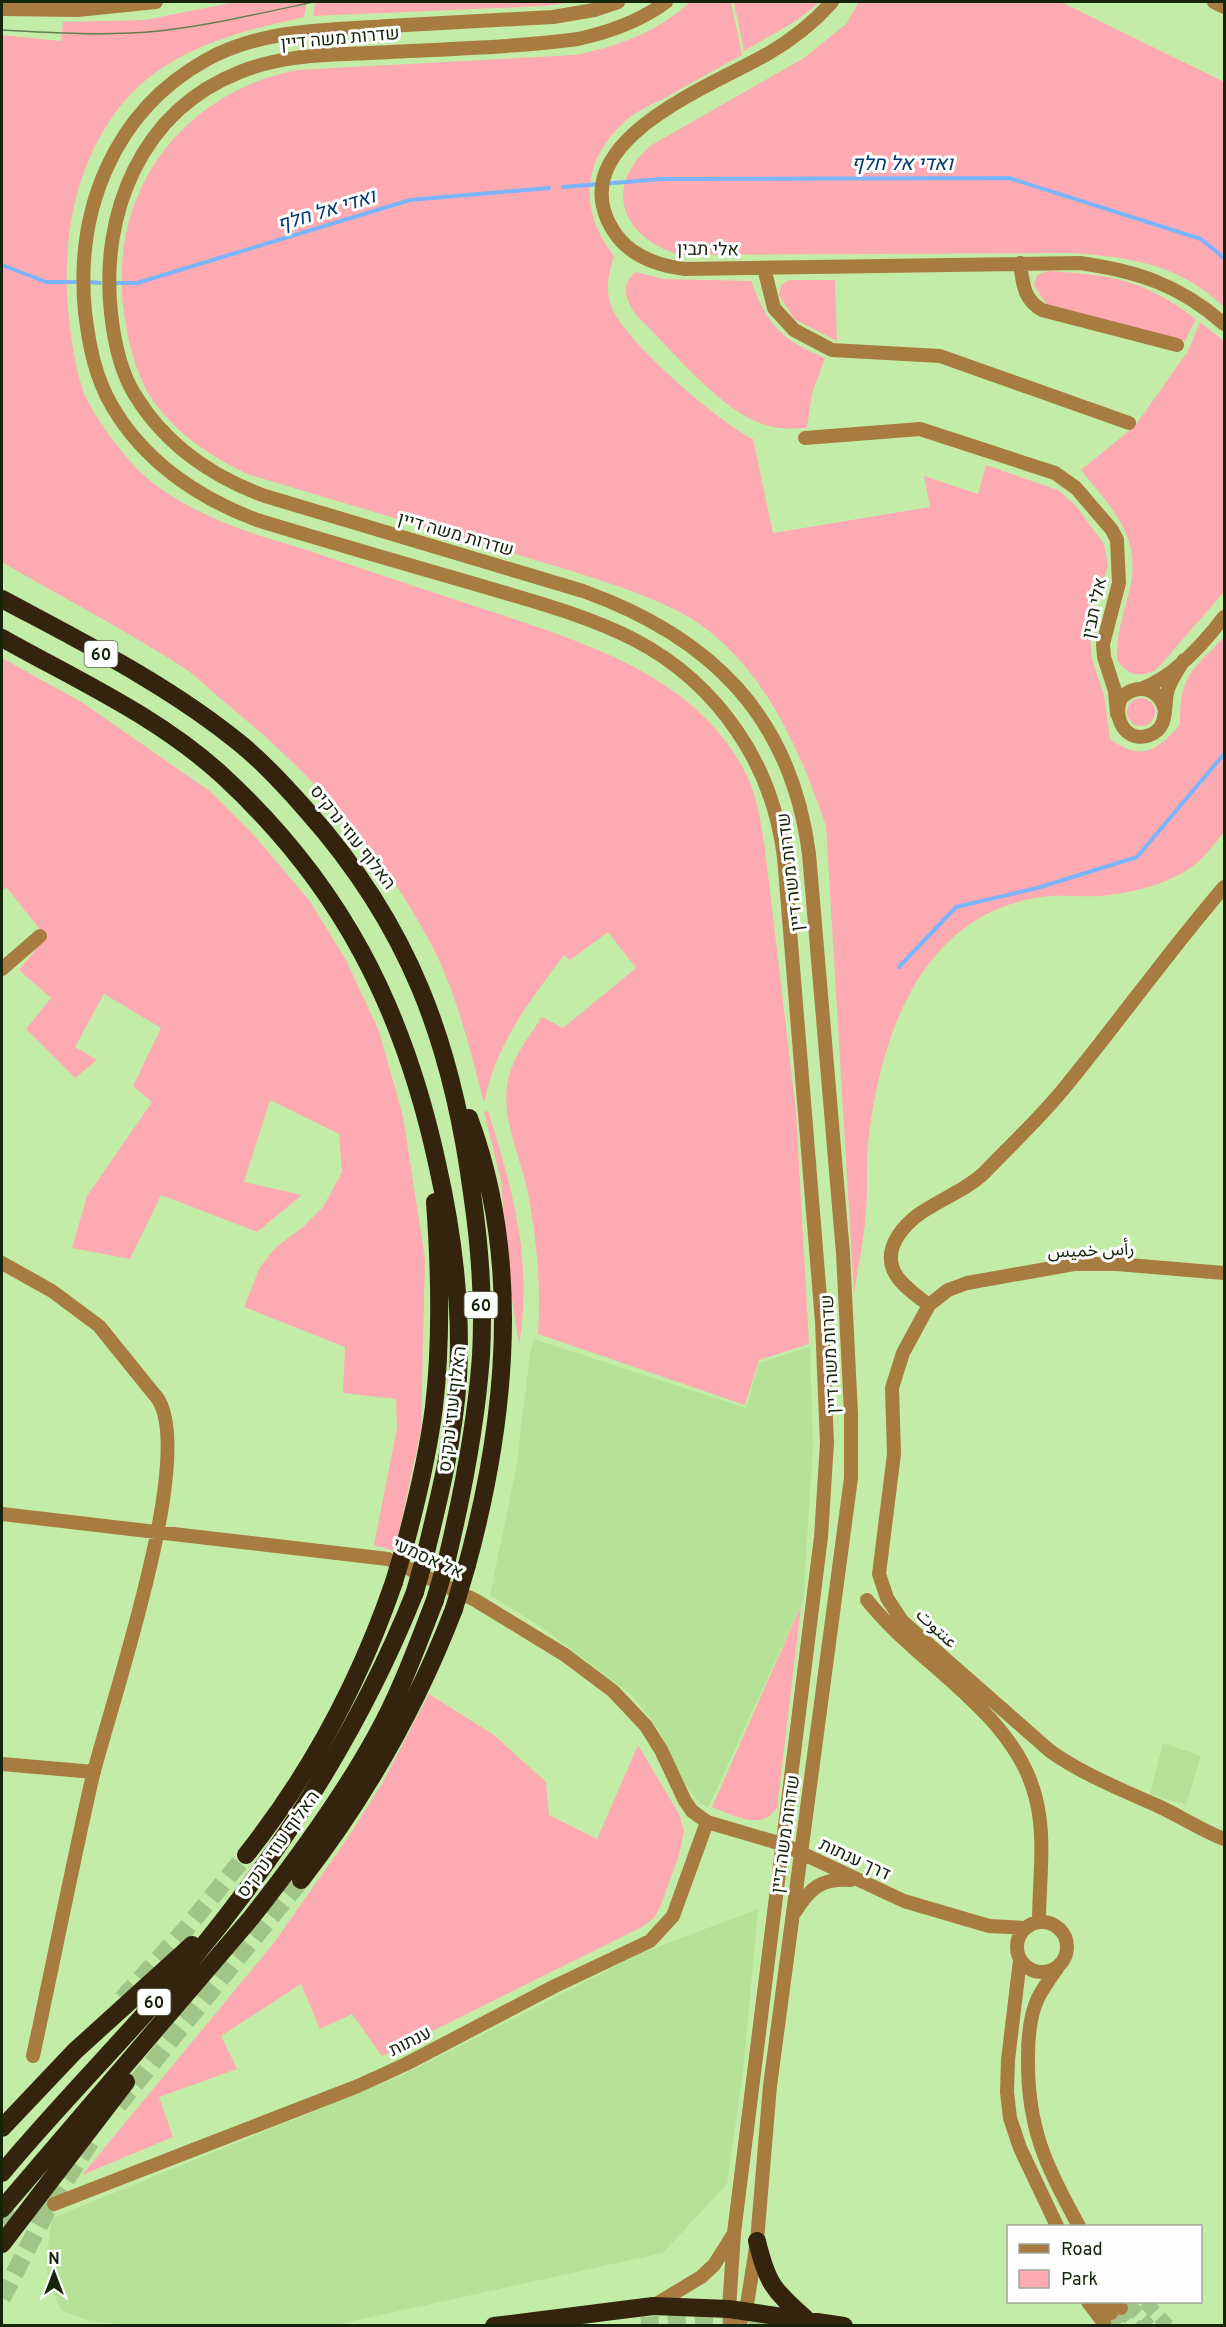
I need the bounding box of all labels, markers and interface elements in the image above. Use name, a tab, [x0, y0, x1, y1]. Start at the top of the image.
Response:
street label: שדרות משה דיין	[280, 23, 401, 56]
water label: ואדי אל חלף	[851, 152, 954, 178]
water label: ואדי אל חלף	[274, 184, 380, 239]
street label: אלי תבין	[677, 238, 739, 263]
street label: שדרות משה דיין	[395, 508, 516, 563]
street label: אלי תבין	[1078, 576, 1113, 641]
road number: 60	[84, 641, 118, 667]
street label: האלוף עוזי נרקיס	[304, 781, 400, 895]
street label: שדרות משה דיין	[773, 811, 810, 932]
street label: رأس خميس	[1047, 1237, 1135, 1265]
road number: 60	[464, 1292, 498, 1318]
street label: שדרות משה דיין	[817, 1294, 846, 1414]
street label: האלוף עוזי נרקיס	[434, 1345, 473, 1474]
street label: אל אסמעי	[388, 1534, 466, 1585]
street label: عنتوت	[910, 1604, 961, 1654]
street label: שדרות משה דיין	[767, 1774, 806, 1895]
street label: האלוף עוזי נרקיס	[233, 1787, 326, 1903]
street label: דרך ענתות	[815, 1834, 894, 1887]
road number: 60	[138, 1989, 170, 2015]
street label: ענתות	[386, 2022, 436, 2063]
legend	[1007, 2225, 1202, 2303]
text: Road	[1061, 2239, 1103, 2262]
north arrow	[24, 2243, 84, 2303]
text: N	[48, 2250, 60, 2270]
text: Park	[1061, 2269, 1098, 2292]

